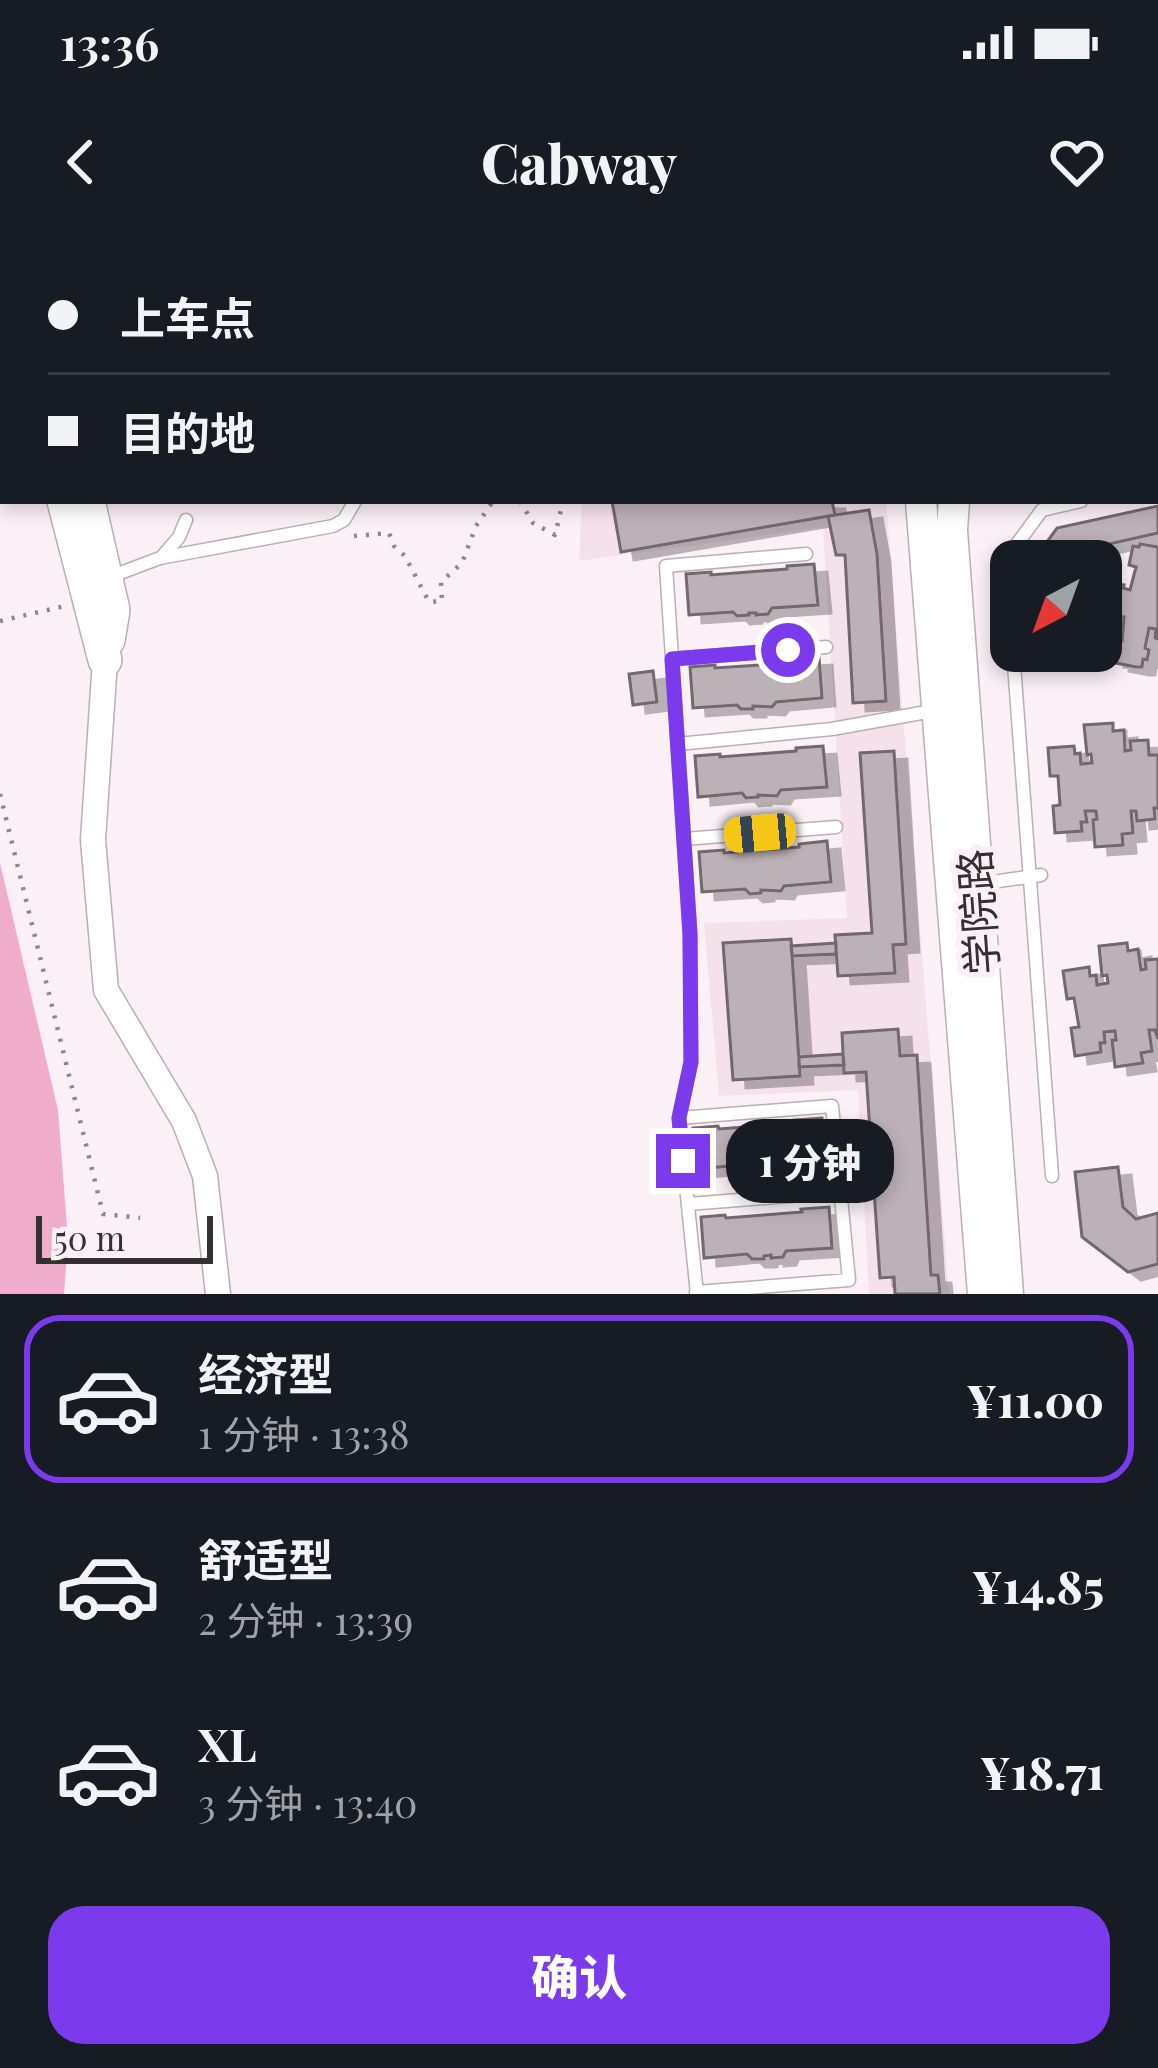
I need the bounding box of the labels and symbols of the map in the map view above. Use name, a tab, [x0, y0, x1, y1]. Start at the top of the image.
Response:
north arrow	[990, 540, 1122, 672]
route start	[761, 623, 815, 677]
car	[723, 812, 797, 854]
street label: 学院路	[945, 847, 1009, 977]
callout: 1 分钟	[725, 1119, 893, 1203]
route end	[656, 1134, 710, 1188]
scale bar	[36, 1210, 213, 1263]

